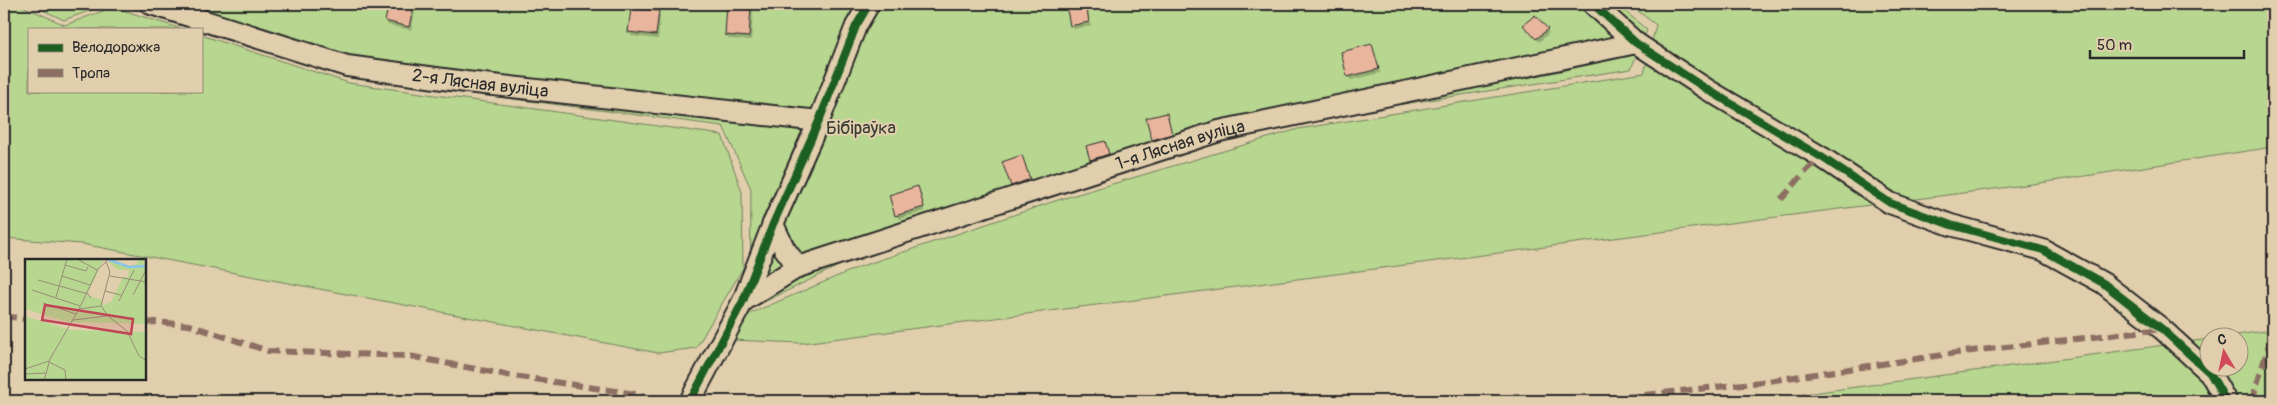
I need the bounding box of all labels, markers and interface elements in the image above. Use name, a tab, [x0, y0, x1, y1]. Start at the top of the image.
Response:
legend	[28, 28, 202, 92]
scale bar	[2090, 28, 2243, 60]
text: 50 m	[2097, 36, 2132, 55]
text: Велодорожка	[72, 38, 160, 57]
text: Тропа	[72, 64, 110, 83]
street label: 2-я Лясная вуліца	[411, 64, 550, 103]
street label: 1-я Лясная вуліца	[1113, 115, 1247, 176]
park label: Бібіраўка	[826, 117, 896, 140]
inset map	[25, 259, 146, 380]
north arrow	[2200, 328, 2250, 378]
text: С	[2216, 331, 2228, 349]

